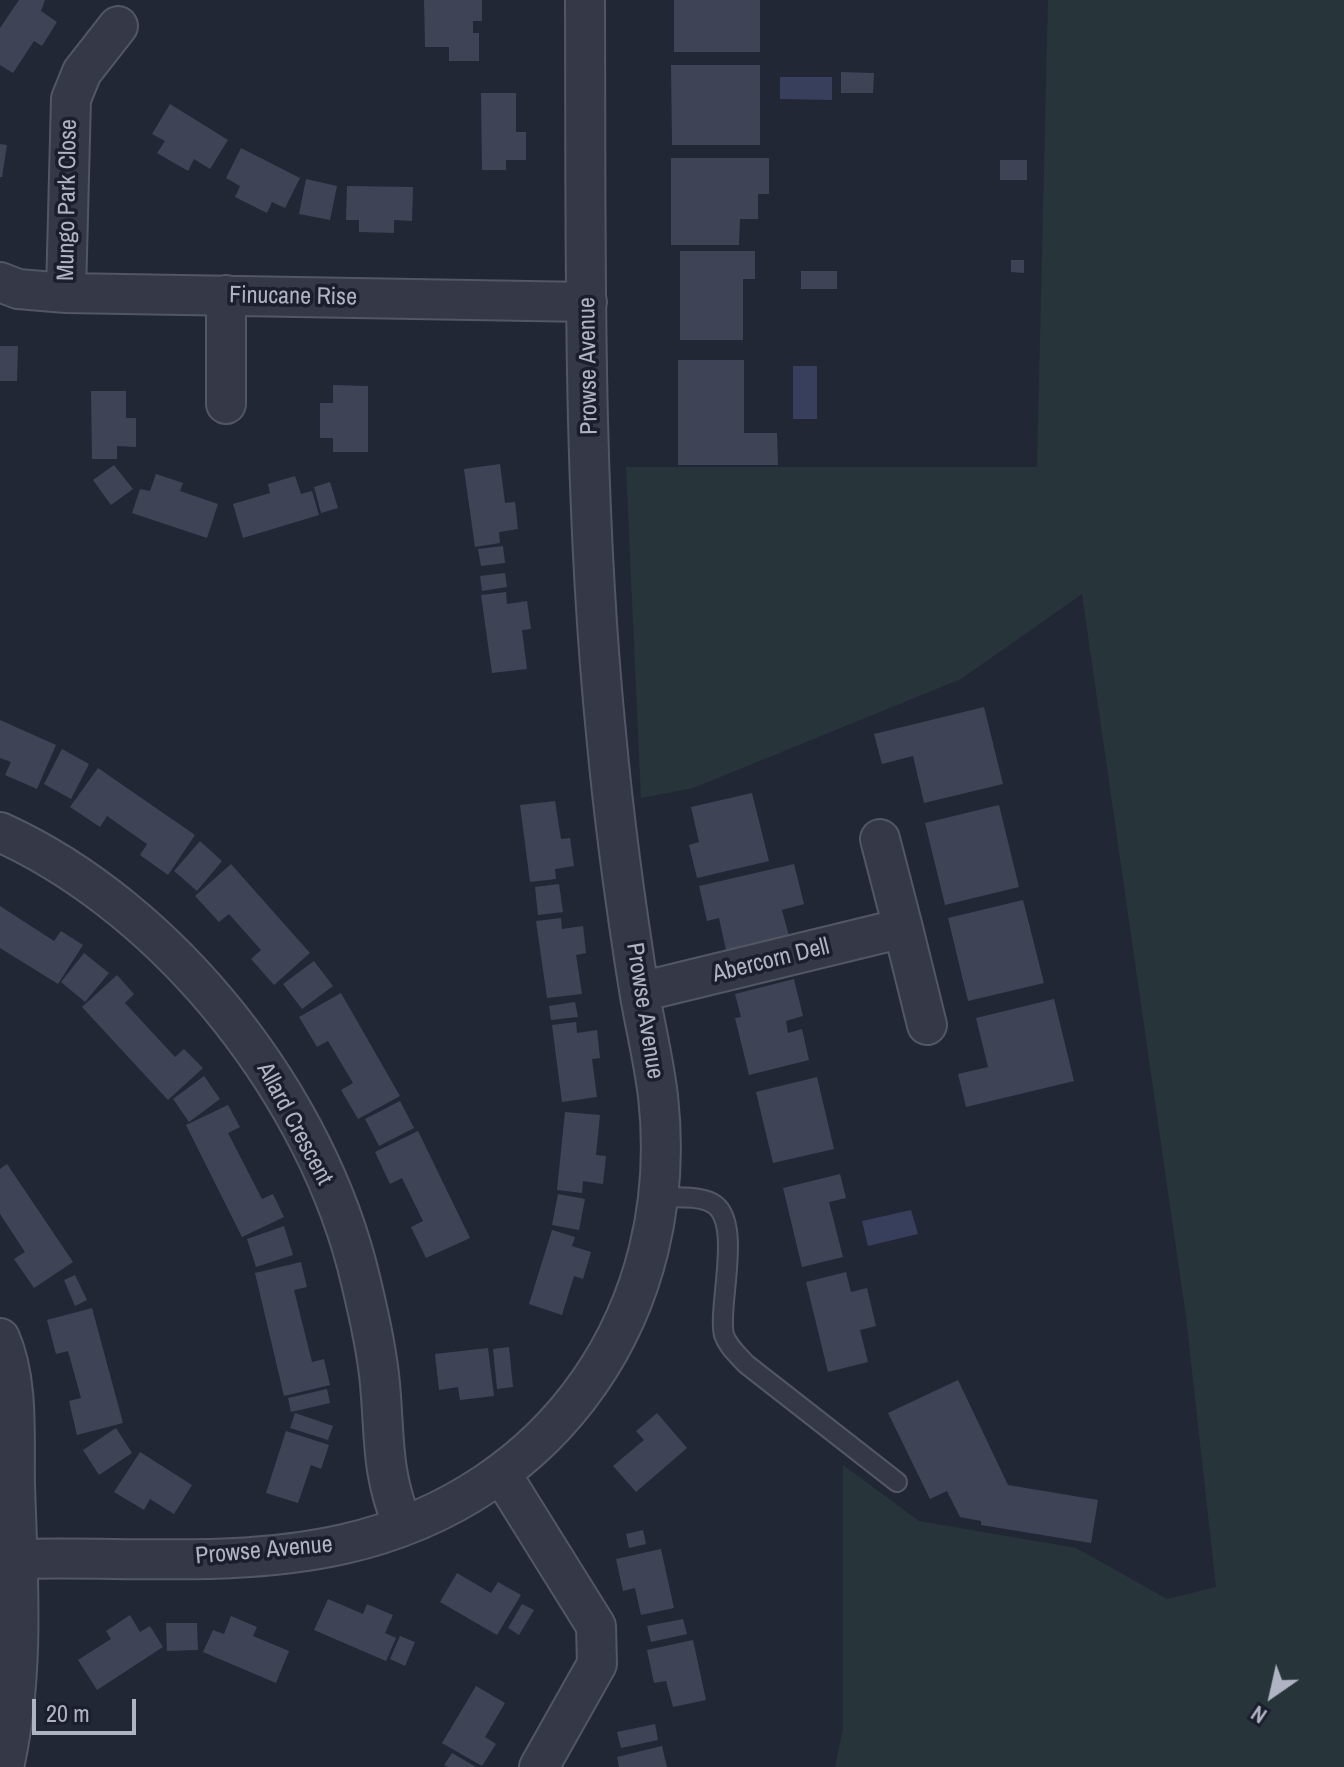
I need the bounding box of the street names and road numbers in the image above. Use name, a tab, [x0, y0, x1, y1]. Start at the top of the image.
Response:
street label: Mungo Park Close	[52, 119, 84, 281]
street label: Finucane Rise	[229, 281, 357, 313]
street label: Prowse Avenue	[573, 297, 605, 435]
street label: Abercorn Dell	[710, 933, 832, 989]
street label: Prowse Avenue	[619, 941, 669, 1081]
street label: Allard Crescent	[250, 1058, 338, 1190]
street label: Prowse Avenue	[194, 1531, 334, 1571]

